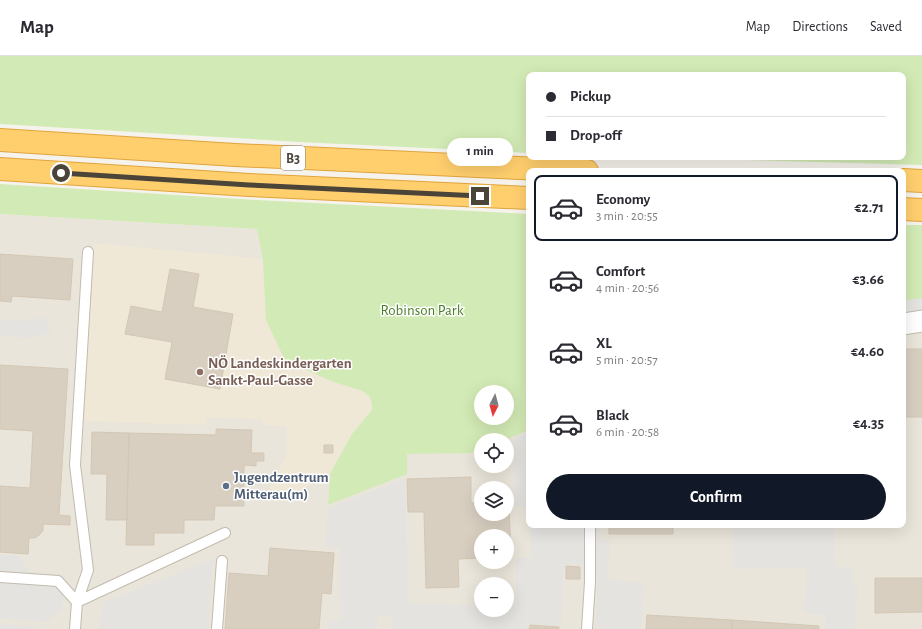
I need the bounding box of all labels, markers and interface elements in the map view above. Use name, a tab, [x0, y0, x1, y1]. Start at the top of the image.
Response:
text: Map	[20, 18, 54, 37]
text: Map	[746, 20, 770, 34]
text: Directions	[792, 20, 848, 34]
text: Saved	[870, 20, 902, 34]
text: Pickup	[570, 89, 611, 104]
text: Drop-off	[570, 128, 622, 143]
callout: 1 min	[447, 138, 513, 166]
text: 1 min	[466, 145, 494, 158]
road number: B3	[281, 146, 305, 170]
route start	[52, 164, 70, 182]
route end	[471, 187, 489, 205]
icon: car	[548, 190, 584, 226]
text: Economy	[596, 192, 650, 207]
text: €2.71	[855, 200, 884, 215]
text: 3 min · 20:55	[596, 210, 658, 223]
icon: car	[548, 262, 584, 298]
text: Comfort	[596, 264, 645, 279]
text: €3.66	[853, 272, 884, 287]
text: 4 min · 20:56	[596, 282, 659, 295]
park label: Robinson Park	[380, 303, 464, 318]
icon: car	[548, 334, 584, 370]
text: XL	[596, 336, 612, 351]
text: €4.60	[851, 344, 884, 359]
text: 5 min · 20:57	[596, 354, 658, 367]
place label: NÖ Landeskindergarten Sankt-Paul-Gasse	[208, 355, 352, 388]
marker: NÖ Landeskindergarten Sankt-Paul-Gasse	[195, 367, 205, 377]
north arrow	[474, 385, 514, 425]
map controls	[474, 385, 514, 617]
icon: car	[548, 406, 584, 442]
text: Black	[596, 408, 629, 423]
text: €4.35	[853, 416, 884, 431]
text: 6 min · 20:58	[596, 426, 659, 439]
button: locate	[474, 433, 514, 473]
place label: Jugendzentrum Mitterau(m)	[234, 470, 329, 502]
button: Confirm	[546, 474, 886, 520]
marker: Jugendzentrum Mitterau(m)	[221, 481, 231, 491]
button: layers	[474, 481, 514, 521]
button: +	[474, 529, 514, 569]
button: −	[474, 577, 514, 617]

